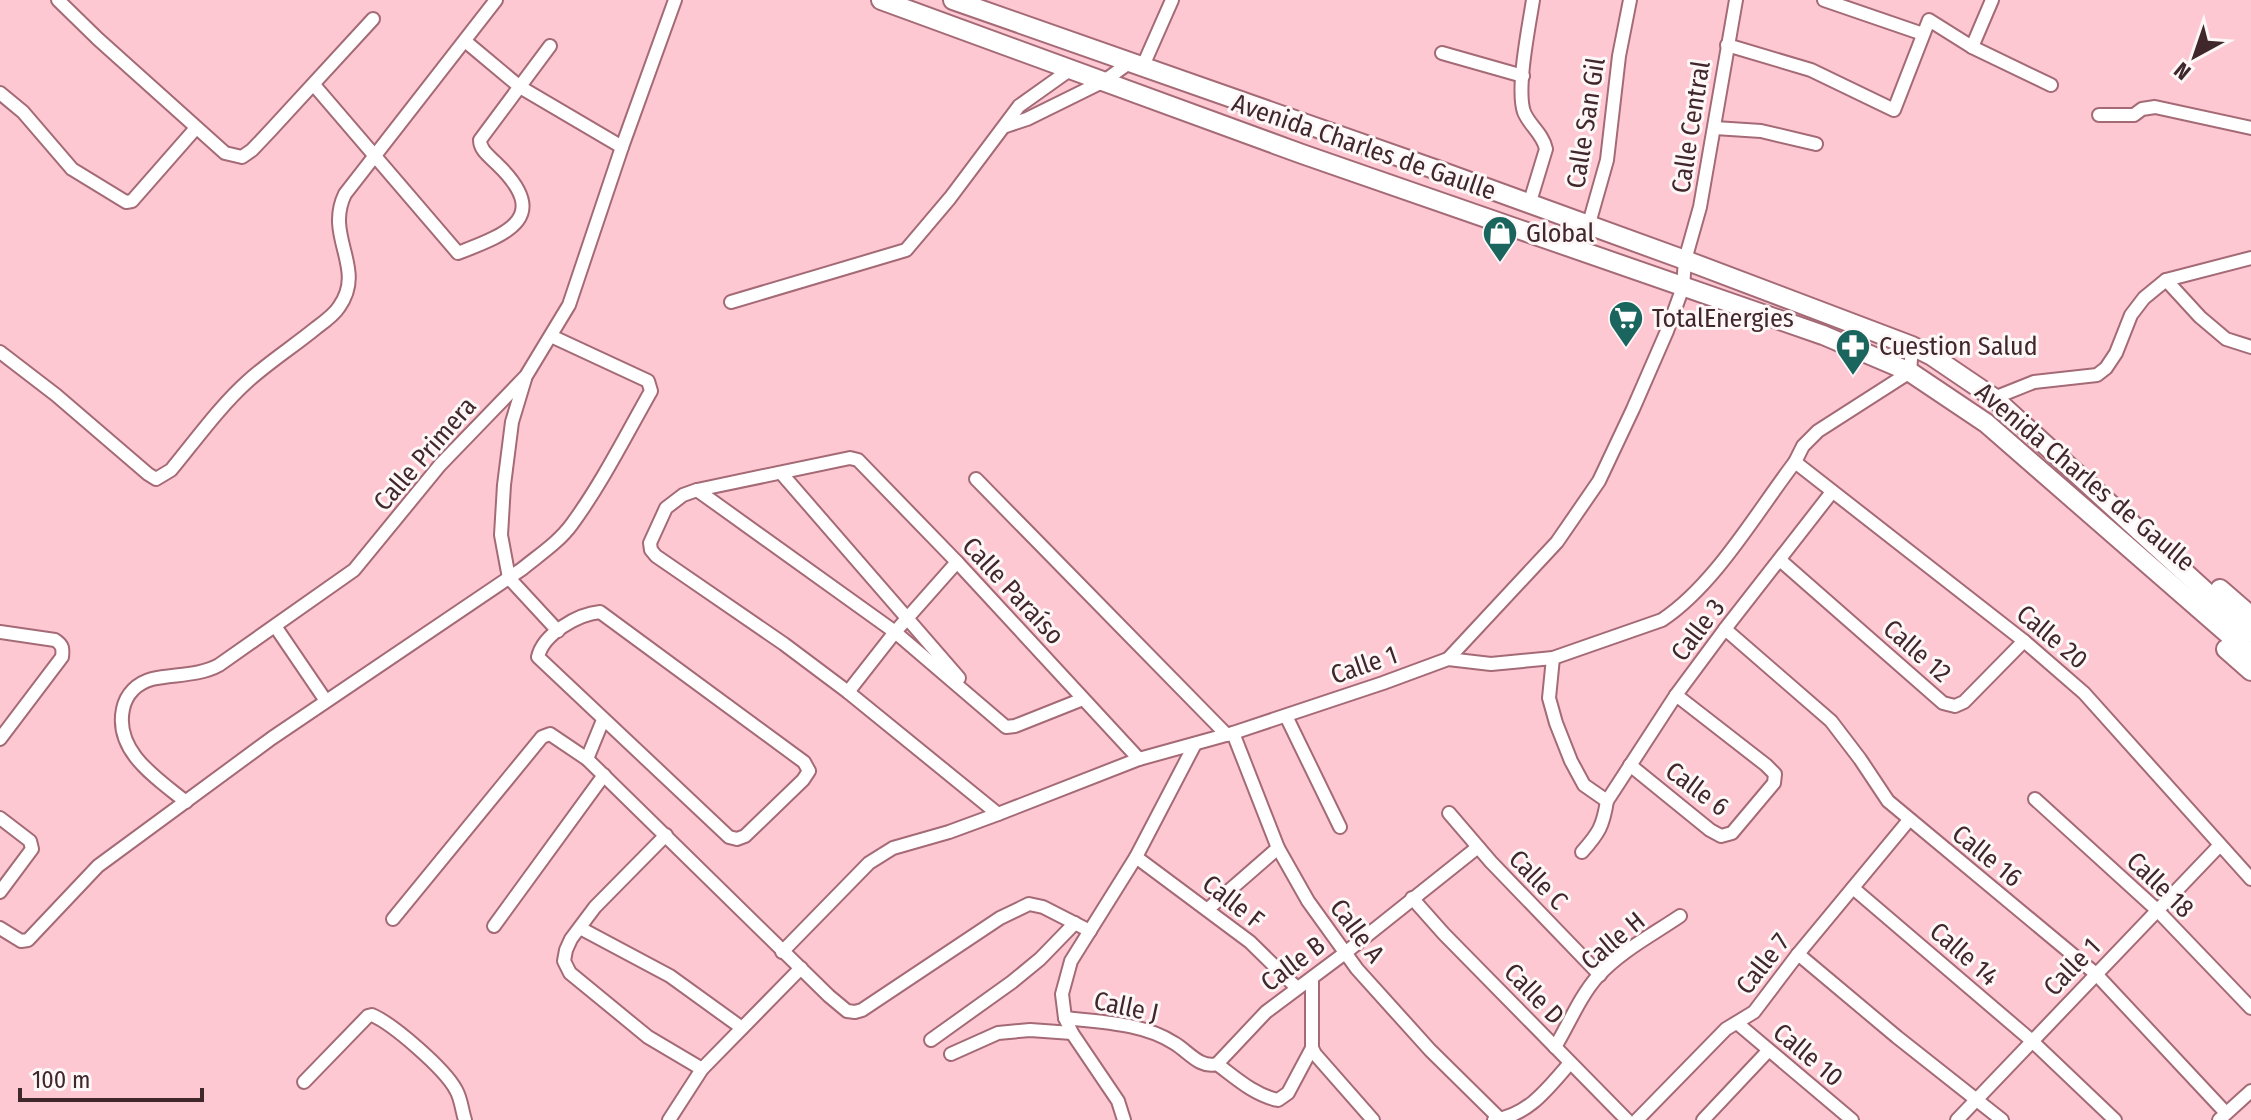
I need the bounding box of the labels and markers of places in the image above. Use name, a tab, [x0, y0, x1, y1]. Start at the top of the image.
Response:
shop icon: Global	[1481, 214, 1519, 264]
place label: Global	[1526, 218, 1594, 249]
supermarket icon: TotalEnergies	[1607, 299, 1645, 349]
place label: TotalEnergies	[1652, 303, 1794, 334]
pharmacy icon: Cuestion Salud	[1834, 327, 1872, 377]
place label: Cuestion Salud	[1879, 331, 2038, 362]

